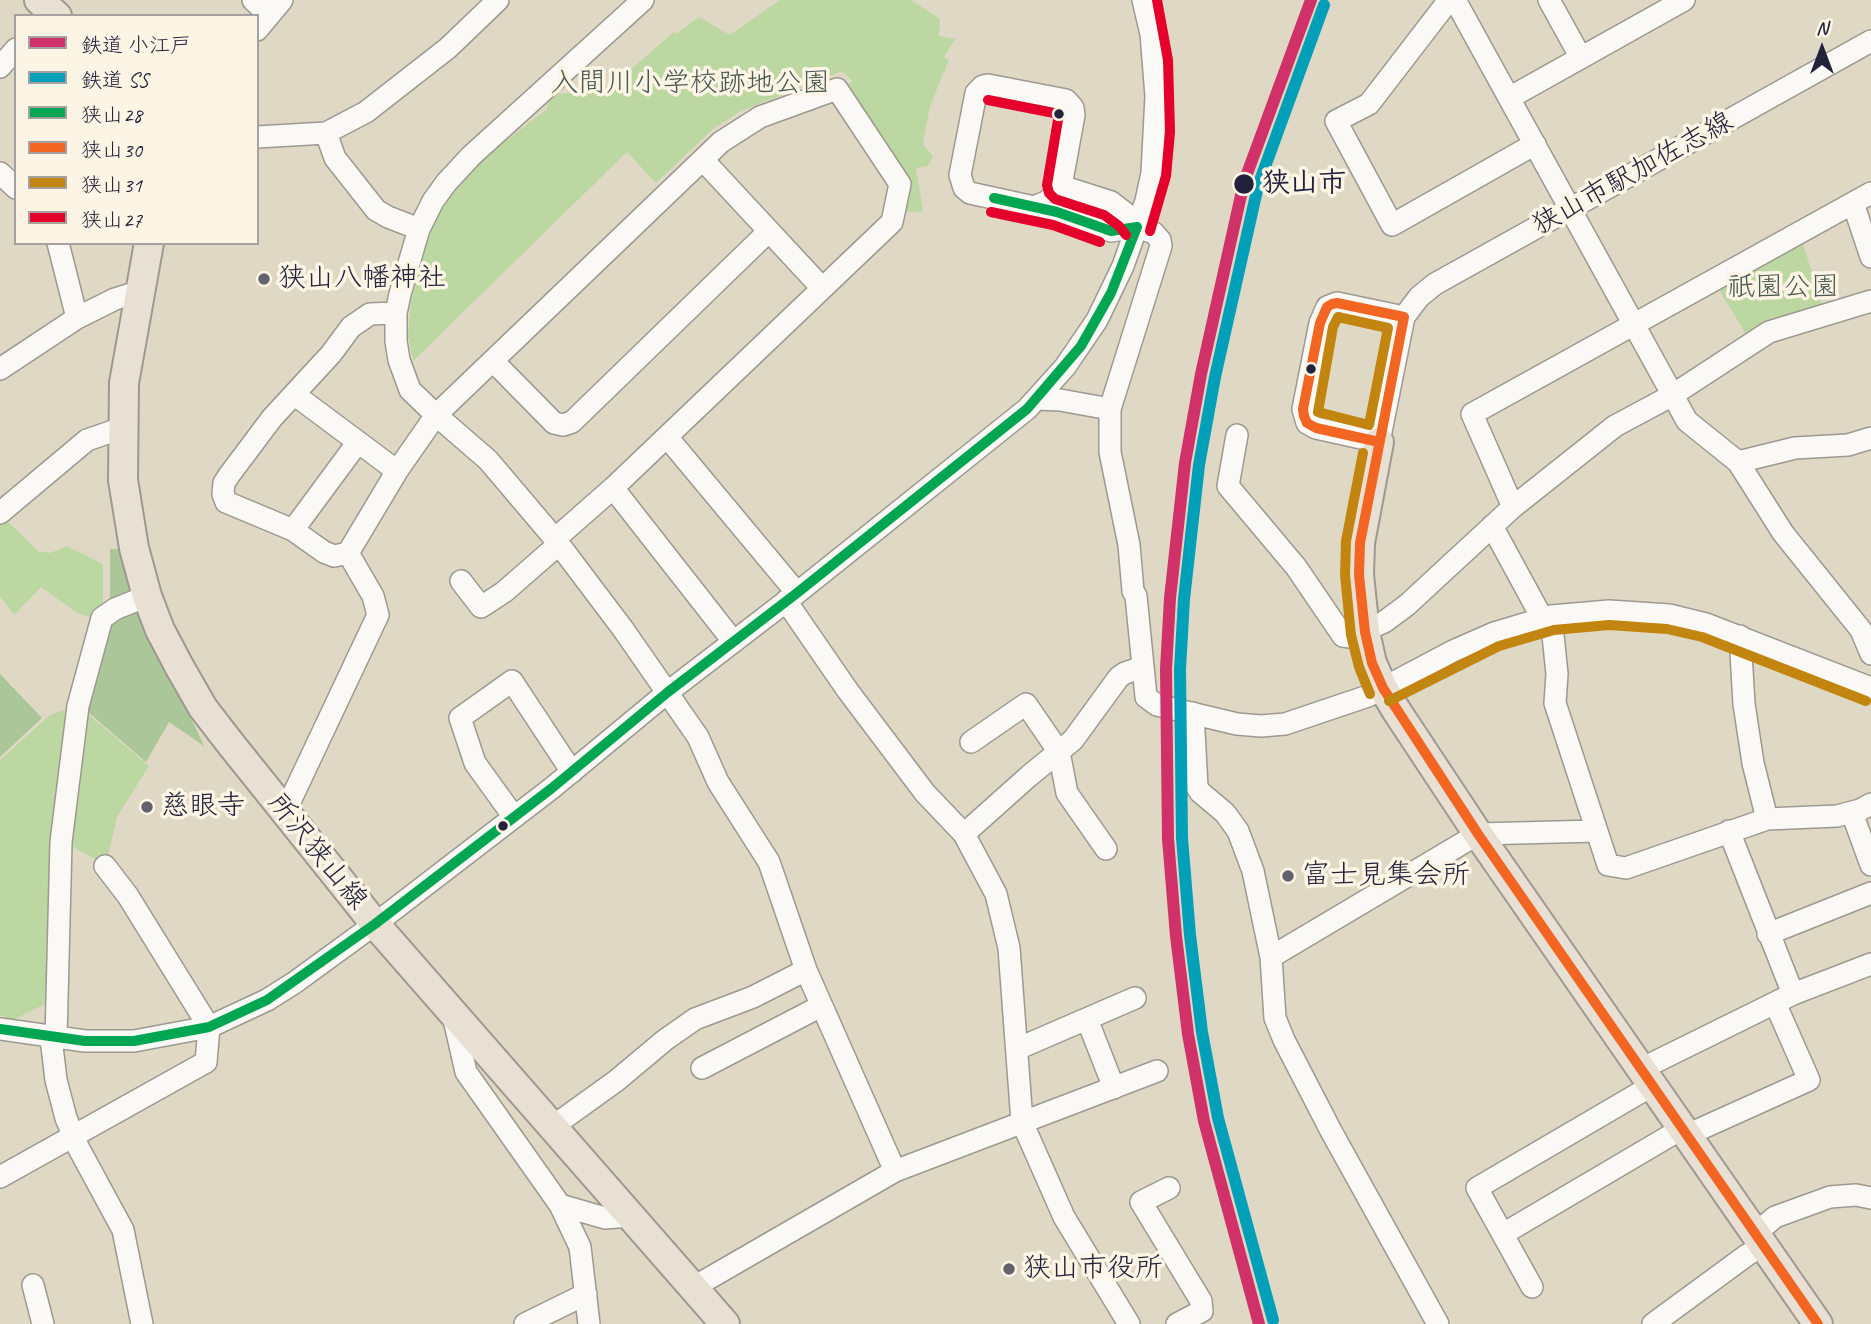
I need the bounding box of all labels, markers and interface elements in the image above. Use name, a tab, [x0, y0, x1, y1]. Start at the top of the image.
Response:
legend	[14, 14, 259, 245]
north arrow	[1787, 14, 1857, 84]
text: N	[1816, 16, 1828, 40]
text: 鉄道 小江戸	[81, 32, 191, 58]
text: 鉄道 SS	[81, 67, 149, 93]
park label: 入間川小学校跡地公園	[550, 67, 830, 101]
text: 狭山28	[81, 102, 142, 128]
street label: 狭山市駅加佐志線	[1527, 105, 1739, 243]
unlabelled marker	[1052, 107, 1066, 121]
text: 狭山30	[81, 137, 142, 163]
place label: 狭山市	[1262, 167, 1346, 201]
text: 狭山31	[81, 172, 142, 198]
marker: 狭山市	[1232, 172, 1256, 196]
text: 狭山27	[81, 207, 142, 233]
place label: 狭山八幡神社	[278, 262, 446, 296]
marker: 狭山八幡神社	[256, 271, 272, 287]
park label: 祇園公園	[1727, 271, 1839, 305]
unlabelled marker	[1304, 362, 1318, 376]
street label: 所沢狭山線	[260, 787, 374, 917]
place label: 慈眼寺	[161, 790, 245, 824]
marker: 慈眼寺	[139, 799, 155, 815]
unlabelled marker	[496, 819, 510, 833]
place label: 富士見集会所	[1302, 859, 1470, 893]
marker: 富士見集会所	[1280, 868, 1296, 884]
place label: 狭山市役所	[1023, 1252, 1163, 1286]
marker: 狭山市役所	[1001, 1261, 1017, 1277]

